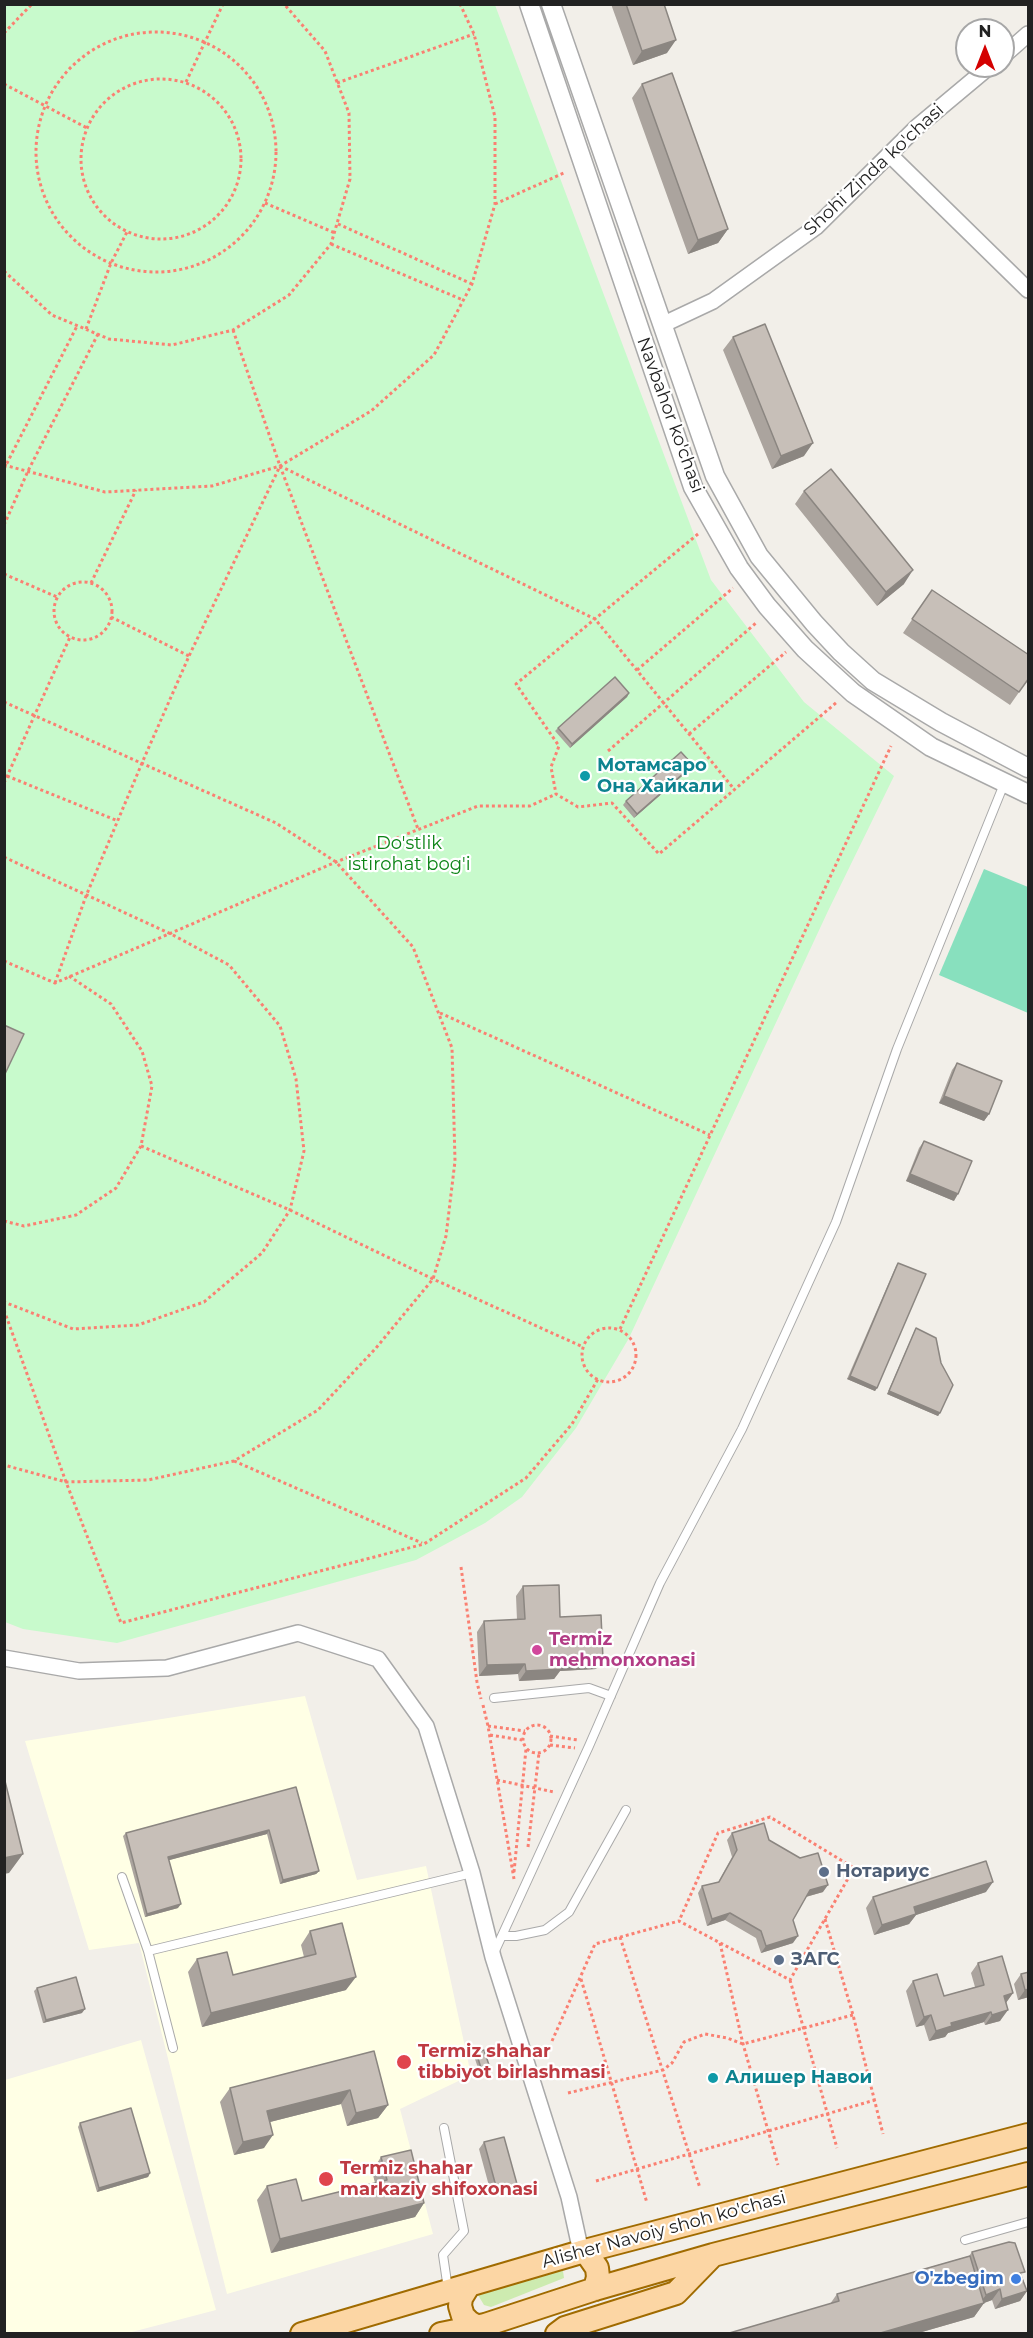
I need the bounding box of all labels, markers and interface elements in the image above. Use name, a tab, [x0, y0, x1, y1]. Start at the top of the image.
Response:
north arrow	[955, 18, 1015, 78]
text: N	[979, 22, 991, 41]
street label: Shohi Zinda ko'chasi	[799, 99, 949, 241]
street label: Navbahor ko'chasi	[632, 334, 708, 496]
place label: Мотамсаро Она Хайкали	[597, 755, 724, 798]
marker: Мотамсаро Она Хайкали	[578, 769, 592, 783]
park label: Do'stlik istirohat bog'i	[347, 833, 471, 876]
place label: Termiz mehmonxonasi	[549, 1629, 696, 1672]
marker: Termiz mehmonxonasi	[530, 1643, 544, 1657]
place label: Нотариус	[836, 1861, 929, 1883]
marker: Нотариус	[817, 1865, 831, 1879]
place label: ЗАГС	[791, 1949, 840, 1971]
marker: ЗАГС	[772, 1953, 786, 1967]
place label: Termiz shahar tibbiyot birlashmasi	[418, 2041, 606, 2084]
marker: Termiz shahar tibbiyot birlashmasi	[395, 2053, 413, 2071]
place label: Алишер Навои	[725, 2067, 872, 2089]
marker: Алишер Навои	[706, 2071, 720, 2085]
place label: Termiz shahar markaziy shifoxonasi	[340, 2158, 538, 2200]
marker: Termiz shahar markaziy shifoxonasi	[317, 2170, 335, 2188]
street label: Alisher Navoiy shoh ko'chasi	[540, 2187, 788, 2273]
place label: O'zbegim	[914, 2268, 1004, 2290]
marker: O'zbegim	[1009, 2272, 1023, 2286]

